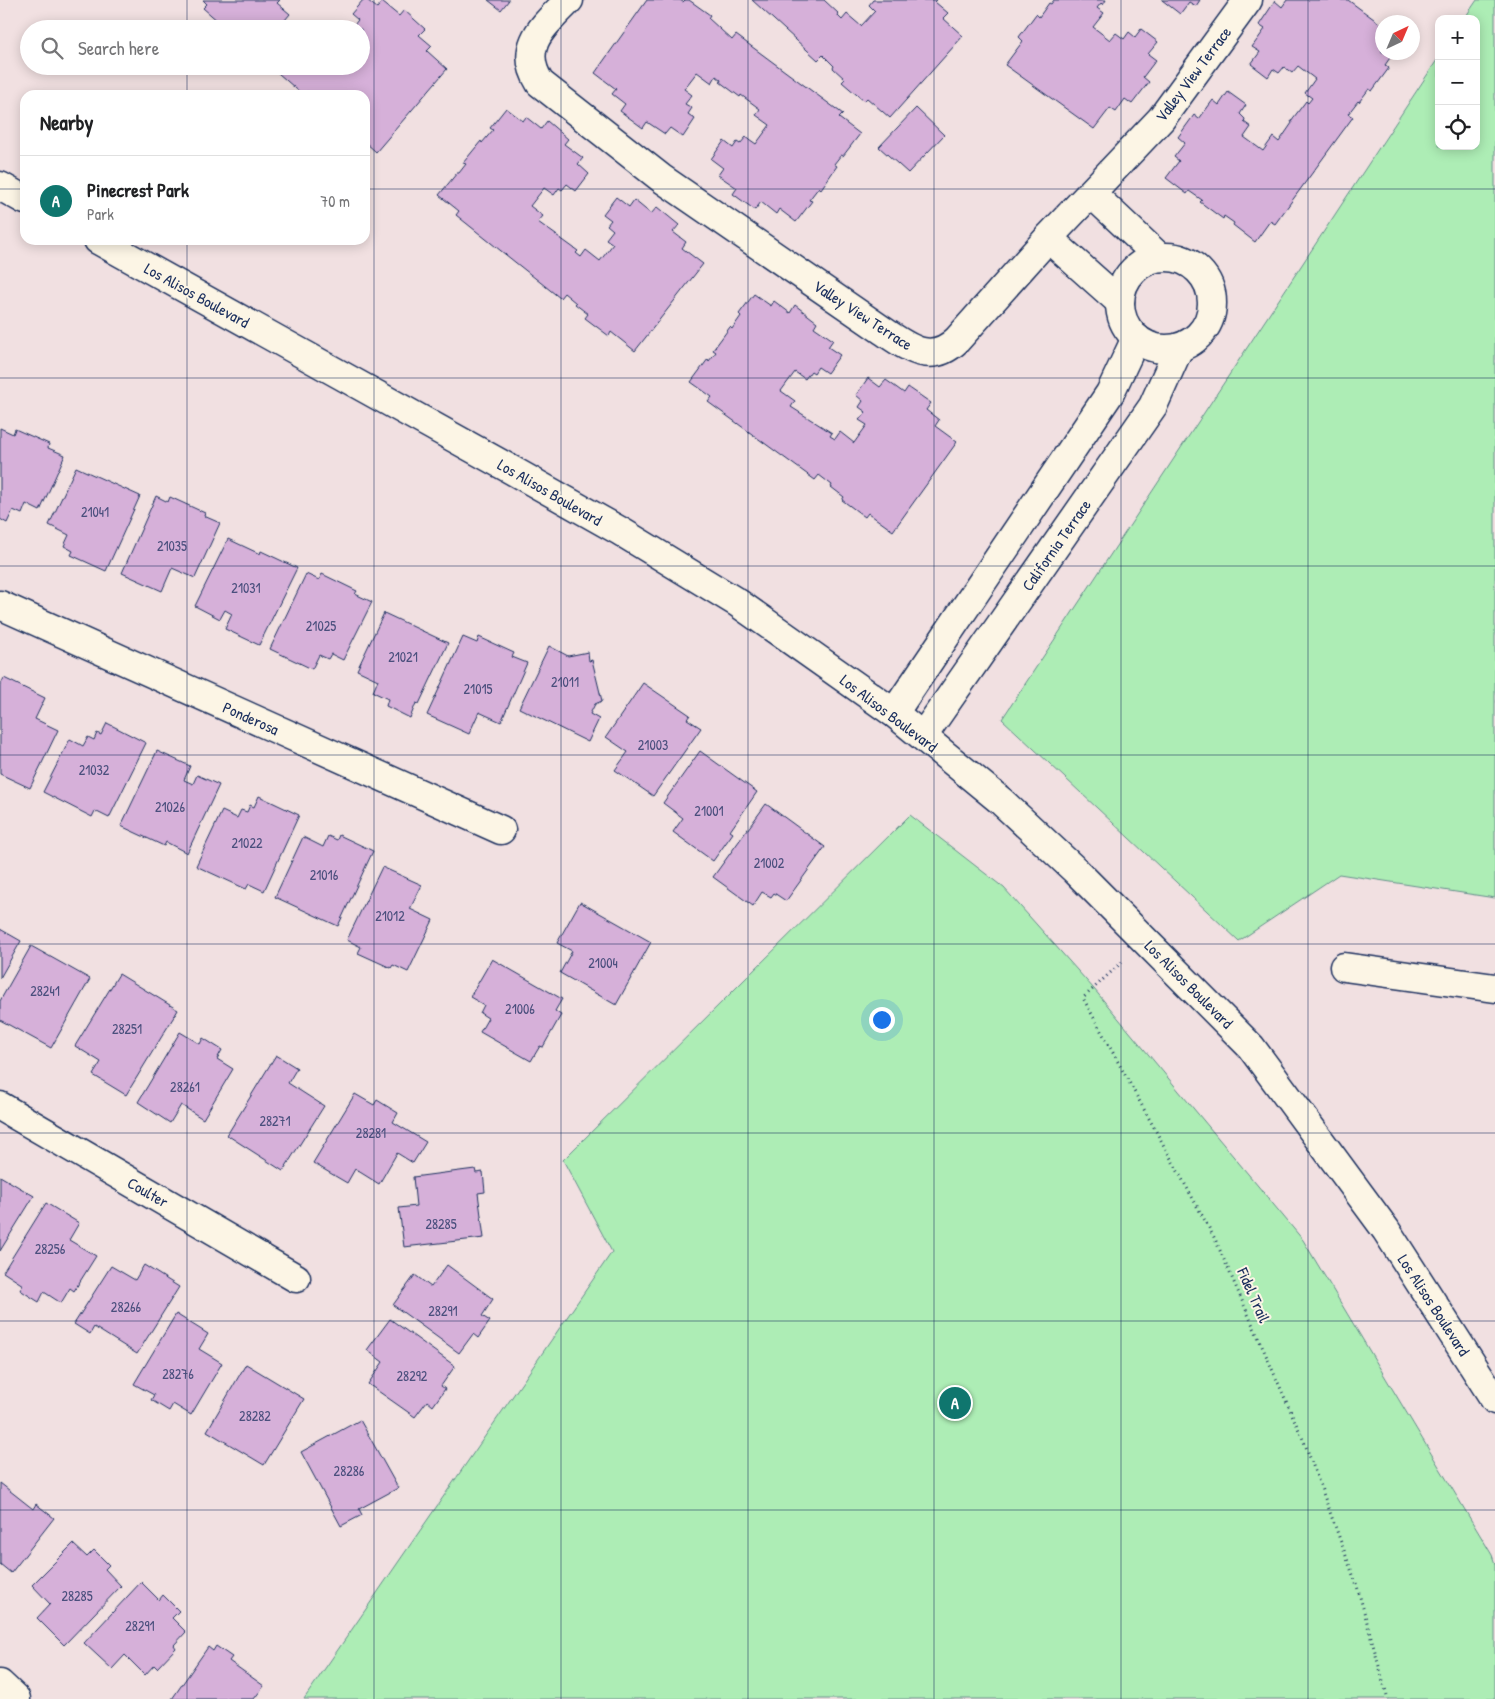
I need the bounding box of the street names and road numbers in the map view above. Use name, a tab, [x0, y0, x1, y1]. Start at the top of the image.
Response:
street label: Valley View Terrace	[1150, 21, 1236, 126]
street label: Los Alisos Boulevard	[141, 257, 253, 333]
street label: Valley View Terrace	[809, 275, 917, 356]
street label: Los Alisos Boulevard	[494, 453, 606, 531]
street label: California Terrace	[1016, 494, 1096, 595]
street label: Los Alisos Boulevard	[836, 669, 942, 757]
street label: Ponderosa	[220, 696, 282, 740]
street label: Los Alisos Boulevard	[1140, 935, 1238, 1033]
street label: Coulter	[123, 1171, 173, 1213]
street label: Los Alisos Boulevard	[1393, 1250, 1475, 1360]
street label: Fidel Trail	[1232, 1263, 1276, 1327]

